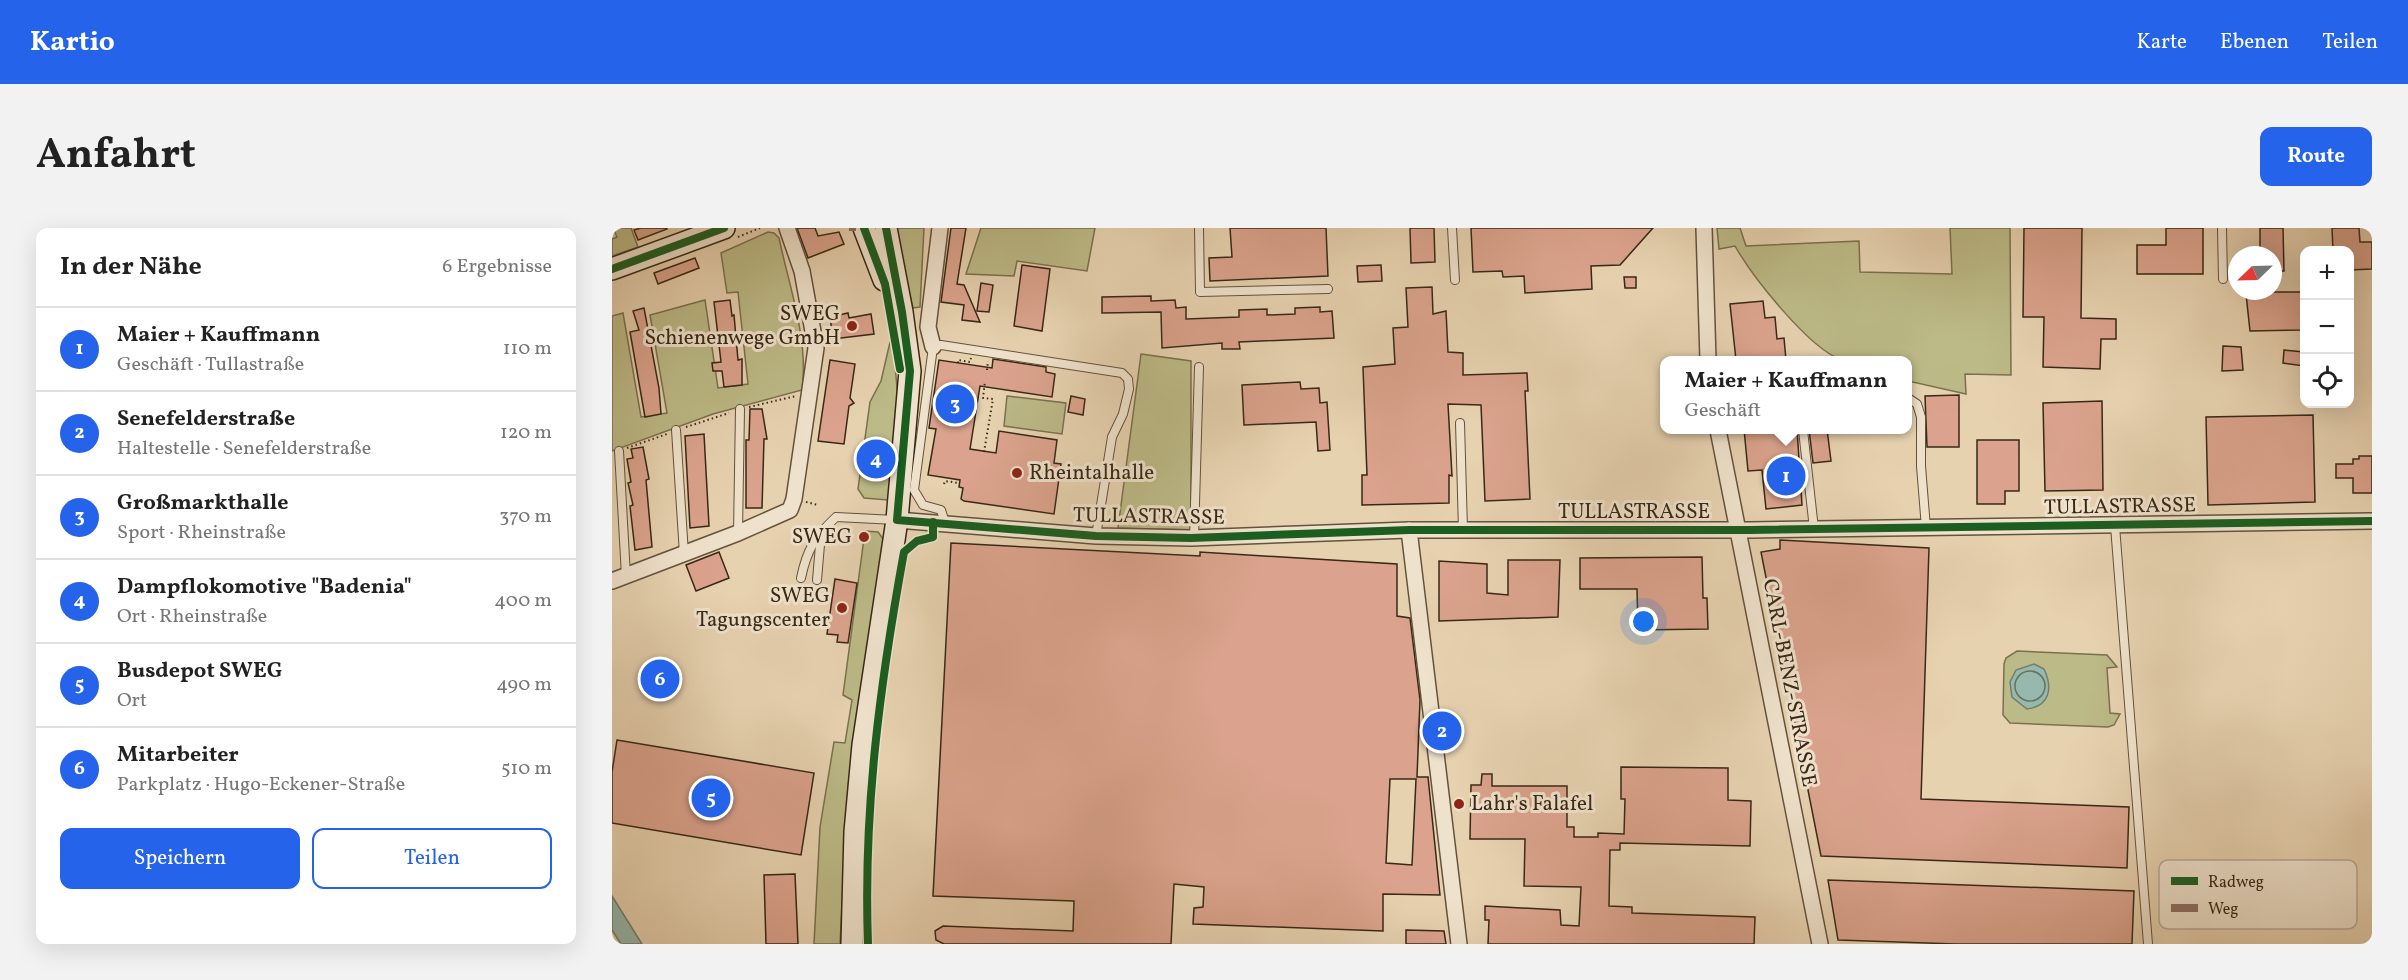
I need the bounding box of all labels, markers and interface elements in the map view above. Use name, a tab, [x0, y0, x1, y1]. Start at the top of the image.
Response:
text: Kartio	[30, 23, 115, 62]
text: Karte	[2136, 28, 2187, 57]
text: Ebenen	[2220, 28, 2289, 57]
text: Teilen	[2322, 28, 2378, 57]
text: Anfahrt	[36, 127, 196, 186]
button: Route	[2260, 127, 2372, 186]
north arrow	[2228, 246, 2282, 300]
map controls	[2300, 246, 2354, 408]
button: +	[2300, 246, 2354, 300]
text: In der Nähe	[60, 249, 202, 285]
text: 6 Ergebnisse	[442, 253, 552, 281]
place label: SWEG Schienenwege GmbH	[644, 300, 840, 353]
button: −	[2300, 300, 2354, 354]
marker: SWEG Schienenwege GmbH	[845, 319, 859, 333]
text: Maier + Kauffmann	[117, 320, 320, 351]
text: 1	[75, 335, 84, 363]
text: 110 m	[503, 335, 552, 363]
text: Geschäft · Tullastraße	[117, 351, 304, 379]
button: locate	[2300, 354, 2354, 408]
popup	[1660, 356, 1912, 434]
text: Maier + Kauffmann	[1684, 366, 1888, 397]
pin: 3	[936, 382, 974, 426]
text: Geschäft	[1684, 397, 1761, 425]
text: Senefelderstraße	[117, 404, 295, 435]
text: 2	[74, 419, 85, 447]
text: 120 m	[500, 419, 552, 447]
text: Haltestelle · Senefelderstraße	[117, 435, 371, 463]
pin: 4	[856, 436, 896, 482]
pin: 1	[1766, 454, 1806, 498]
place label: Rheintalhalle	[1029, 459, 1154, 488]
marker: Rheintalhalle	[1010, 466, 1024, 480]
text: Großmarkthalle	[117, 488, 288, 519]
street label: TULLASTRASSE	[2044, 491, 2196, 523]
street label: TULLASTRASSE	[1558, 498, 1710, 527]
street label: TULLASTRASSE	[1073, 501, 1225, 533]
text: 3	[74, 503, 85, 531]
text: 370 m	[499, 503, 552, 531]
text: Sport · Rheinstraße	[117, 519, 286, 547]
place label: SWEG	[792, 523, 852, 552]
marker: SWEG	[857, 530, 871, 544]
text: Dampflokomotive "Badenia"	[117, 572, 412, 603]
street label: CARL-BENZ-STRASSE	[1755, 576, 1823, 790]
place label: SWEG Tagungscenter	[696, 582, 830, 635]
text: 4	[73, 587, 86, 615]
text: 400 m	[494, 587, 552, 615]
marker: SWEG Tagungscenter	[835, 601, 849, 615]
text: Ort · Rheinstraße	[117, 603, 267, 631]
your location	[1629, 607, 1658, 636]
text: Busdepot SWEG	[117, 656, 282, 687]
pin: 6	[640, 656, 680, 702]
text: 5	[75, 671, 84, 699]
text: 490 m	[496, 671, 552, 699]
text: Ort	[117, 687, 147, 715]
pin: 2	[1422, 708, 1462, 754]
text: Mitarbeiter	[117, 740, 239, 771]
text: 6	[74, 755, 85, 783]
text: 510 m	[501, 755, 552, 783]
text: Parkplatz · Hugo-Eckener-Straße	[117, 771, 405, 799]
pin: 5	[692, 776, 730, 820]
place label: Lahr's Falafel	[1471, 790, 1593, 819]
marker: Lahr's Falafel	[1452, 797, 1466, 811]
button: Speichern	[60, 828, 300, 889]
button: Teilen	[312, 828, 552, 889]
legend	[2159, 860, 2357, 929]
text: Radweg	[2208, 872, 2264, 894]
text: Weg	[2208, 899, 2239, 921]

